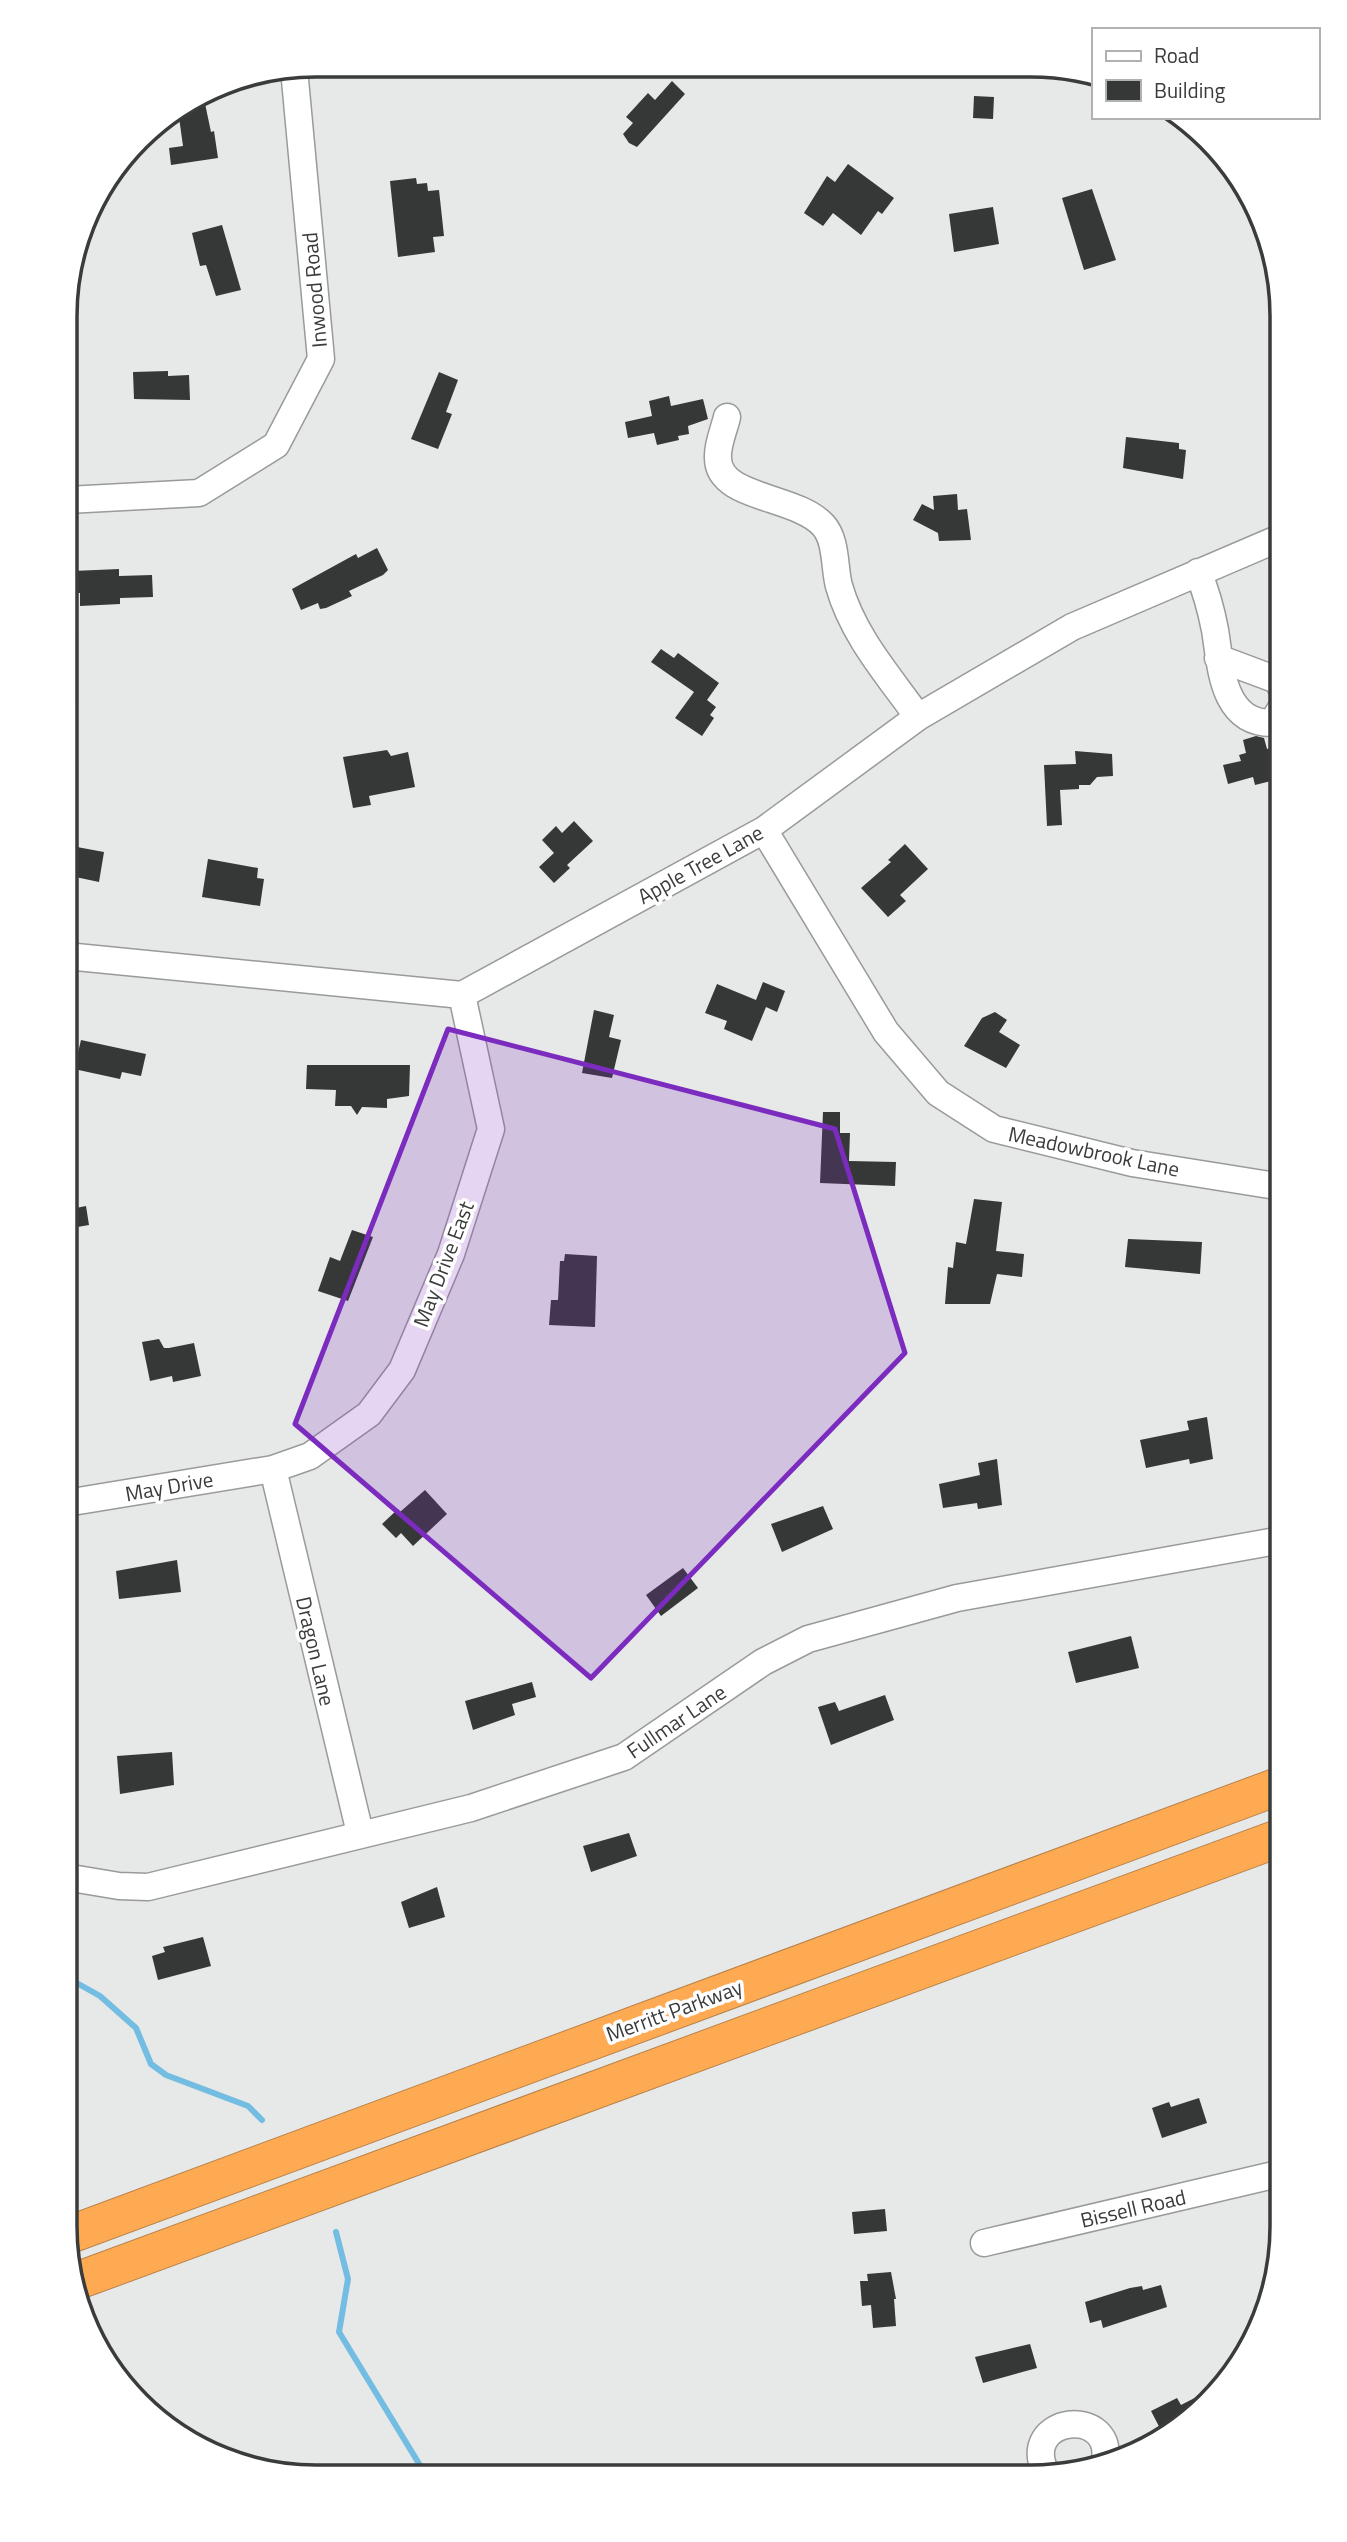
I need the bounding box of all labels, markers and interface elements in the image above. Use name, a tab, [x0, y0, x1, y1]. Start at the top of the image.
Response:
legend	[1092, 28, 1319, 119]
text: Road	[1154, 39, 1199, 71]
text: Building	[1154, 74, 1226, 106]
street label: Inwood Road	[293, 231, 335, 349]
street label: Apple Tree Lane	[631, 816, 769, 912]
street label: Meadowbrook Lane	[1005, 1117, 1183, 1185]
street label: May Drive East	[404, 1196, 482, 1332]
street label: May Drive	[123, 1463, 215, 1509]
street label: Dragon Lane	[288, 1593, 344, 1709]
street label: Fullmar Lane	[620, 1676, 732, 1766]
street label: Merritt Parkway	[601, 1970, 747, 2050]
street label: Bissell Road	[1077, 2180, 1189, 2236]

